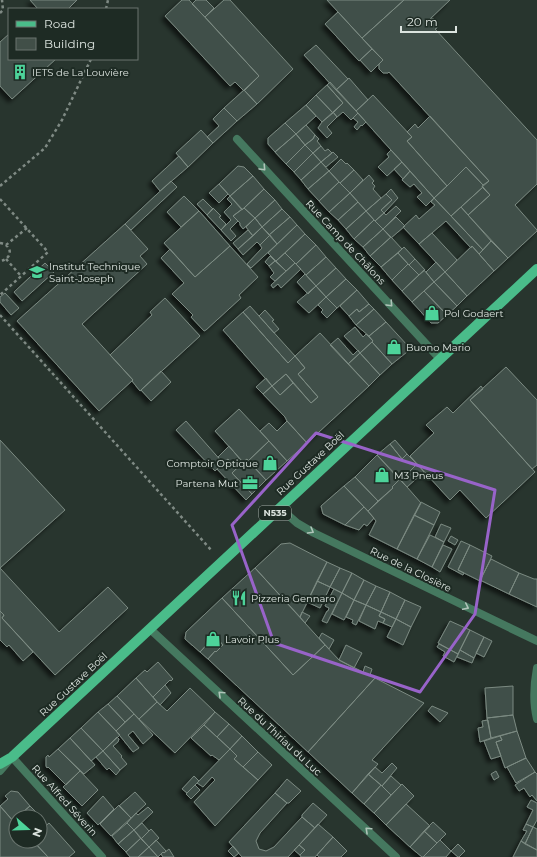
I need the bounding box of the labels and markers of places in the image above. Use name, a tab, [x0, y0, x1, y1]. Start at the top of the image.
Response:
building icon: IETS de La Louvière	[11, 63, 29, 81]
place label: IETS de La Louvière	[32, 66, 129, 79]
place label: Institut Technique Saint-Joseph	[49, 260, 140, 285]
school or university icon: Institut Technique Saint-Joseph	[28, 263, 46, 281]
shop icon: Pol Godaert	[423, 304, 441, 322]
place label: Pol Godaert	[444, 307, 504, 320]
shop icon: Buono Mario	[385, 338, 403, 356]
place label: Buono Mario	[406, 341, 471, 354]
shop icon: Comptoir Optique	[261, 454, 279, 472]
place label: Comptoir Optique	[167, 457, 258, 470]
shop icon: M3 Pneus	[373, 466, 391, 484]
place label: M3 Pneus	[394, 469, 443, 482]
office icon: Partena Mut	[241, 474, 259, 492]
place label: Partena Mut	[175, 477, 238, 490]
restaurant icon: Pizzeria Gennaro	[230, 589, 248, 607]
place label: Pizzeria Gennaro	[251, 592, 336, 605]
shop icon: Lavoir Plus	[204, 630, 222, 648]
place label: Lavoir Plus	[225, 633, 279, 646]

